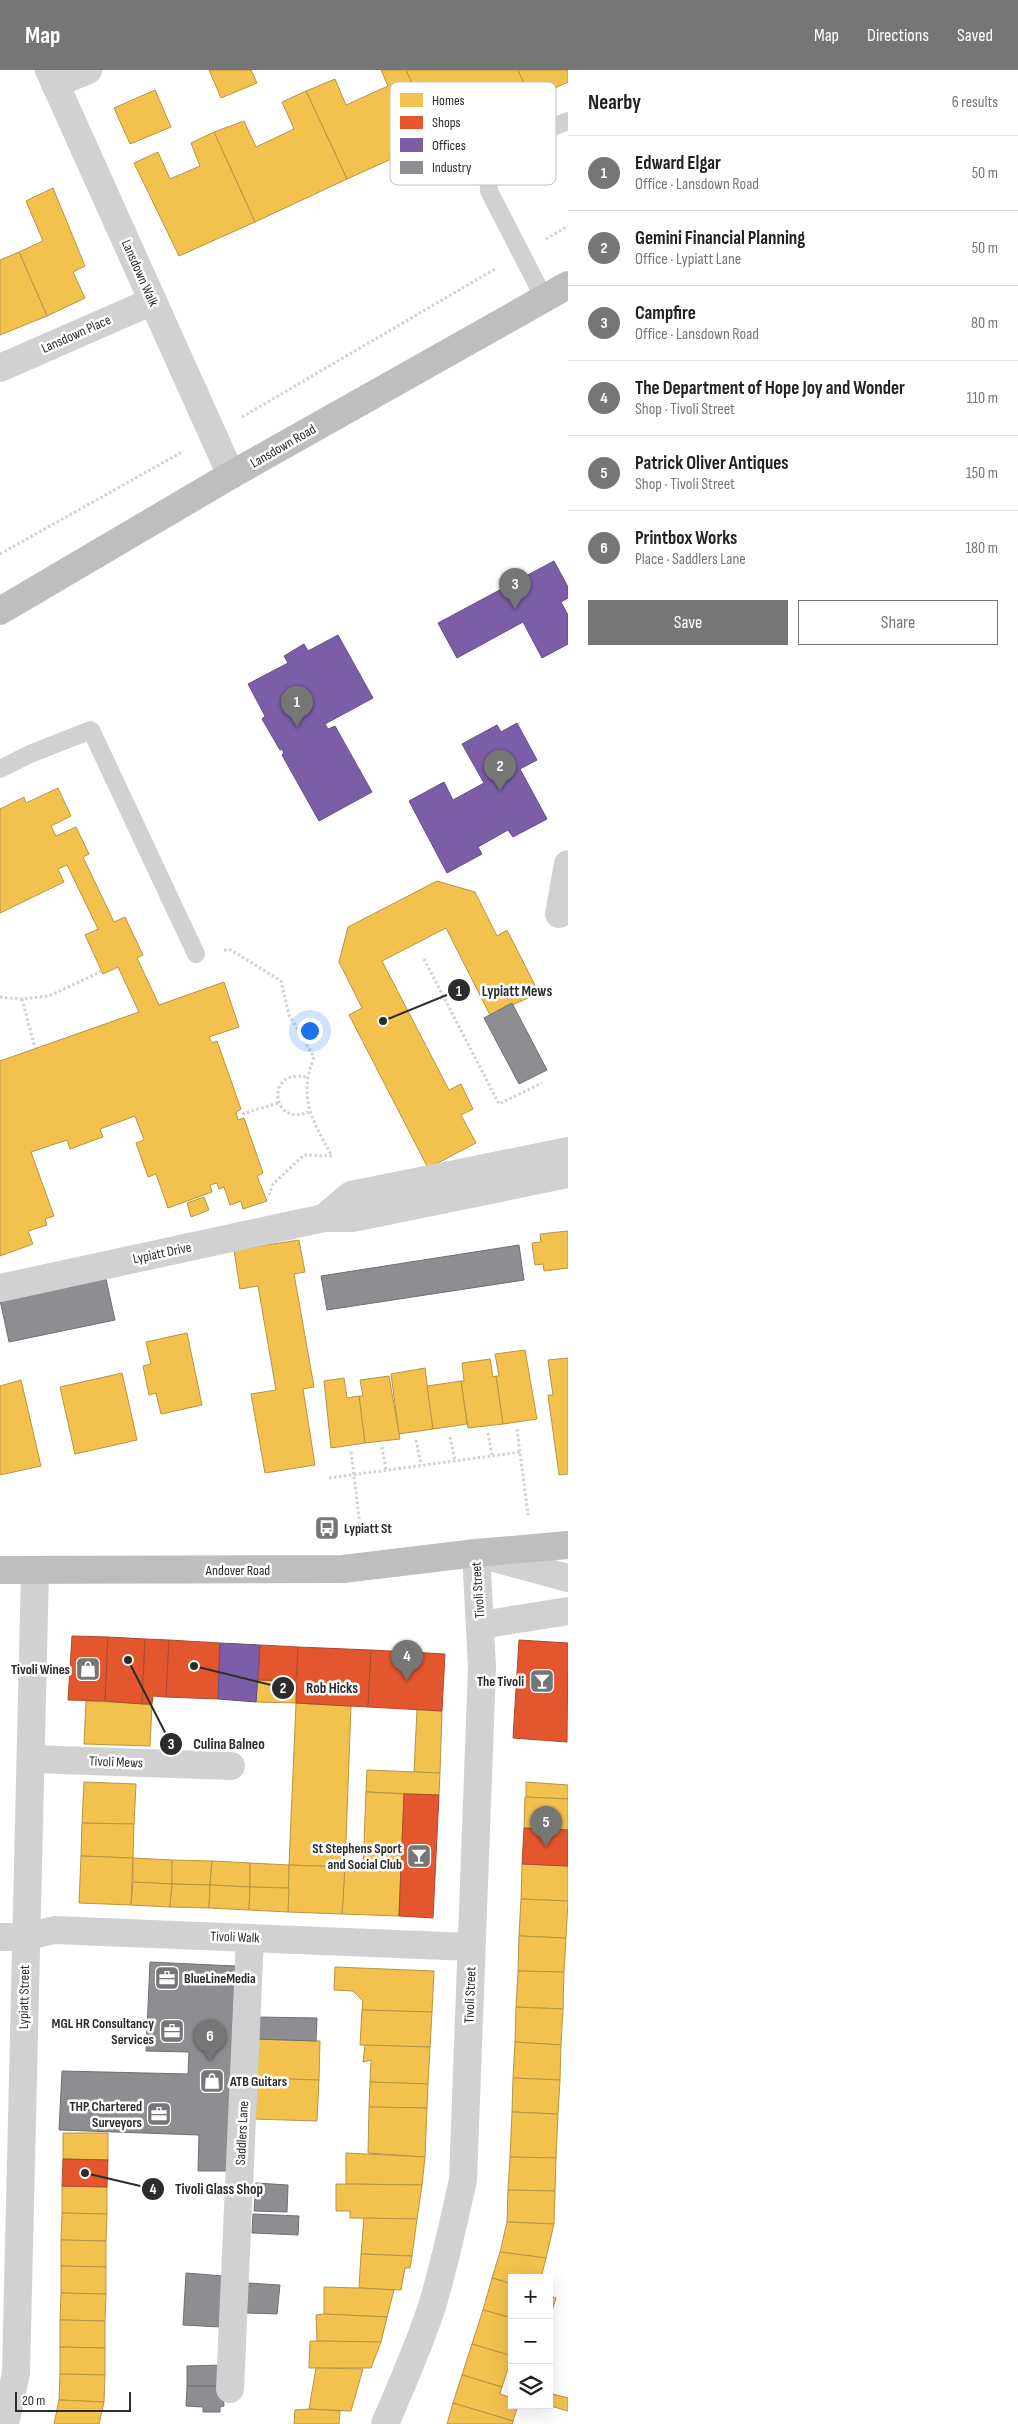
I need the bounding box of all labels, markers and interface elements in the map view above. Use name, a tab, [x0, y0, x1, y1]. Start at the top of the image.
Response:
text: Map	[25, 21, 60, 50]
text: Map	[814, 25, 839, 46]
text: Directions	[867, 25, 929, 46]
text: Saved	[957, 25, 993, 46]
legend	[390, 82, 556, 185]
text: Nearby	[588, 90, 641, 115]
text: Homes	[432, 92, 465, 109]
text: 6 results	[952, 93, 998, 112]
text: Shops	[432, 114, 461, 131]
text: Offices	[432, 137, 466, 154]
text: Edward Elgar	[635, 152, 721, 175]
text: Industry	[432, 159, 472, 176]
text: 1	[601, 164, 607, 183]
text: 50 m	[972, 164, 998, 183]
text: Office · Lansdown Road	[635, 175, 759, 194]
text: Gemini Financial Planning	[635, 227, 805, 250]
street label: Lansdown Walk	[118, 237, 163, 310]
text: 2	[600, 239, 608, 258]
text: 50 m	[972, 239, 998, 258]
text: Office · Lypiatt Lane	[635, 250, 741, 269]
text: Campfire	[635, 302, 696, 325]
street label: Lansdown Place	[39, 311, 113, 357]
text: 3	[600, 314, 608, 333]
text: 80 m	[971, 314, 998, 333]
text: Office · Lansdown Road	[635, 325, 759, 344]
text: The Department of Hope Joy and Wonder	[635, 377, 905, 400]
text: 4	[600, 389, 608, 408]
text: 110 m	[967, 389, 998, 408]
text: Shop · Tivoli Street	[635, 400, 735, 419]
street label: Lansdown Road	[247, 420, 319, 472]
text: Patrick Oliver Antiques	[635, 452, 789, 475]
text: 5	[600, 464, 608, 483]
text: 150 m	[966, 464, 998, 483]
text: Shop · Tivoli Street	[635, 475, 735, 494]
text: Printbox Works	[635, 527, 737, 550]
text: 6	[600, 539, 608, 558]
text: 180 m	[965, 539, 998, 558]
text: Place · Saddlers Lane	[635, 550, 746, 569]
pin: 3	[499, 568, 531, 609]
button: Save	[588, 600, 788, 645]
button: Share	[798, 600, 998, 645]
pin: 1	[281, 686, 313, 727]
pin: 2	[484, 750, 516, 791]
callout: Lypiatt Mews	[447, 975, 562, 1005]
text: 1	[456, 982, 462, 1001]
text: Lypiatt Mews	[482, 982, 552, 1001]
your location	[297, 1018, 323, 1044]
street label: Lypiatt Drive	[131, 1239, 193, 1267]
bus stop icon: Lypiatt St	[314, 1515, 340, 1541]
place label: Lypiatt St	[344, 1520, 392, 1537]
street label: Tivoli Street	[468, 1561, 488, 1619]
street label: Andover Road	[205, 1562, 270, 1579]
pin: 4	[391, 1640, 423, 1681]
shop icon: Tivoli Wines	[75, 1656, 101, 1682]
place label: Tivoli Wines	[11, 1661, 70, 1678]
bar icon: The Tivoli	[529, 1668, 555, 1694]
callout: Rob Hicks	[271, 1673, 368, 1703]
place label: The Tivoli	[477, 1673, 524, 1690]
text: 2	[280, 1679, 286, 1698]
text: Rob Hicks	[306, 1679, 358, 1698]
callout: Culina Balneo	[158, 1729, 275, 1759]
text: 3	[168, 1735, 175, 1754]
text: Culina Balneo	[193, 1735, 265, 1754]
street label: Tivoli Mews	[89, 1753, 143, 1771]
pin: 5	[530, 1806, 562, 1847]
place label: St Stephens Sport and Social Club	[312, 1840, 402, 1873]
bar icon: St Stephens Sport and Social Club	[406, 1843, 432, 1869]
street label: Tivoli Walk	[210, 1928, 261, 1946]
street label: Lypiatt Street	[15, 1965, 33, 2029]
office icon: BlueLineMedia	[154, 1965, 180, 1991]
street label: Tivoli Street	[461, 1966, 479, 2024]
place label: BlueLineMedia	[184, 1970, 256, 1987]
place label: MGL HR Consultancy Services	[52, 2015, 154, 2048]
office icon: MGL HR Consultancy Services	[159, 2018, 185, 2044]
pin: 6	[194, 2020, 226, 2061]
shop icon: ATB Guitars	[199, 2068, 225, 2094]
place label: ATB Guitars	[229, 2073, 287, 2090]
place label: THP Chartered Surveyors	[69, 2098, 142, 2131]
street label: Saddlers Lane	[232, 2100, 252, 2166]
office icon: THP Chartered Surveyors	[146, 2101, 172, 2127]
callout: Tivoli Glass Shop	[140, 2174, 273, 2204]
text: 4	[150, 2180, 157, 2199]
text: Tivoli Glass Shop	[175, 2180, 263, 2199]
map controls	[508, 2274, 553, 2409]
button: +	[508, 2274, 553, 2319]
button: −	[508, 2319, 553, 2364]
button: layers	[508, 2364, 553, 2409]
scale bar	[15, 2389, 131, 2412]
text: 20 m	[22, 2392, 45, 2409]

